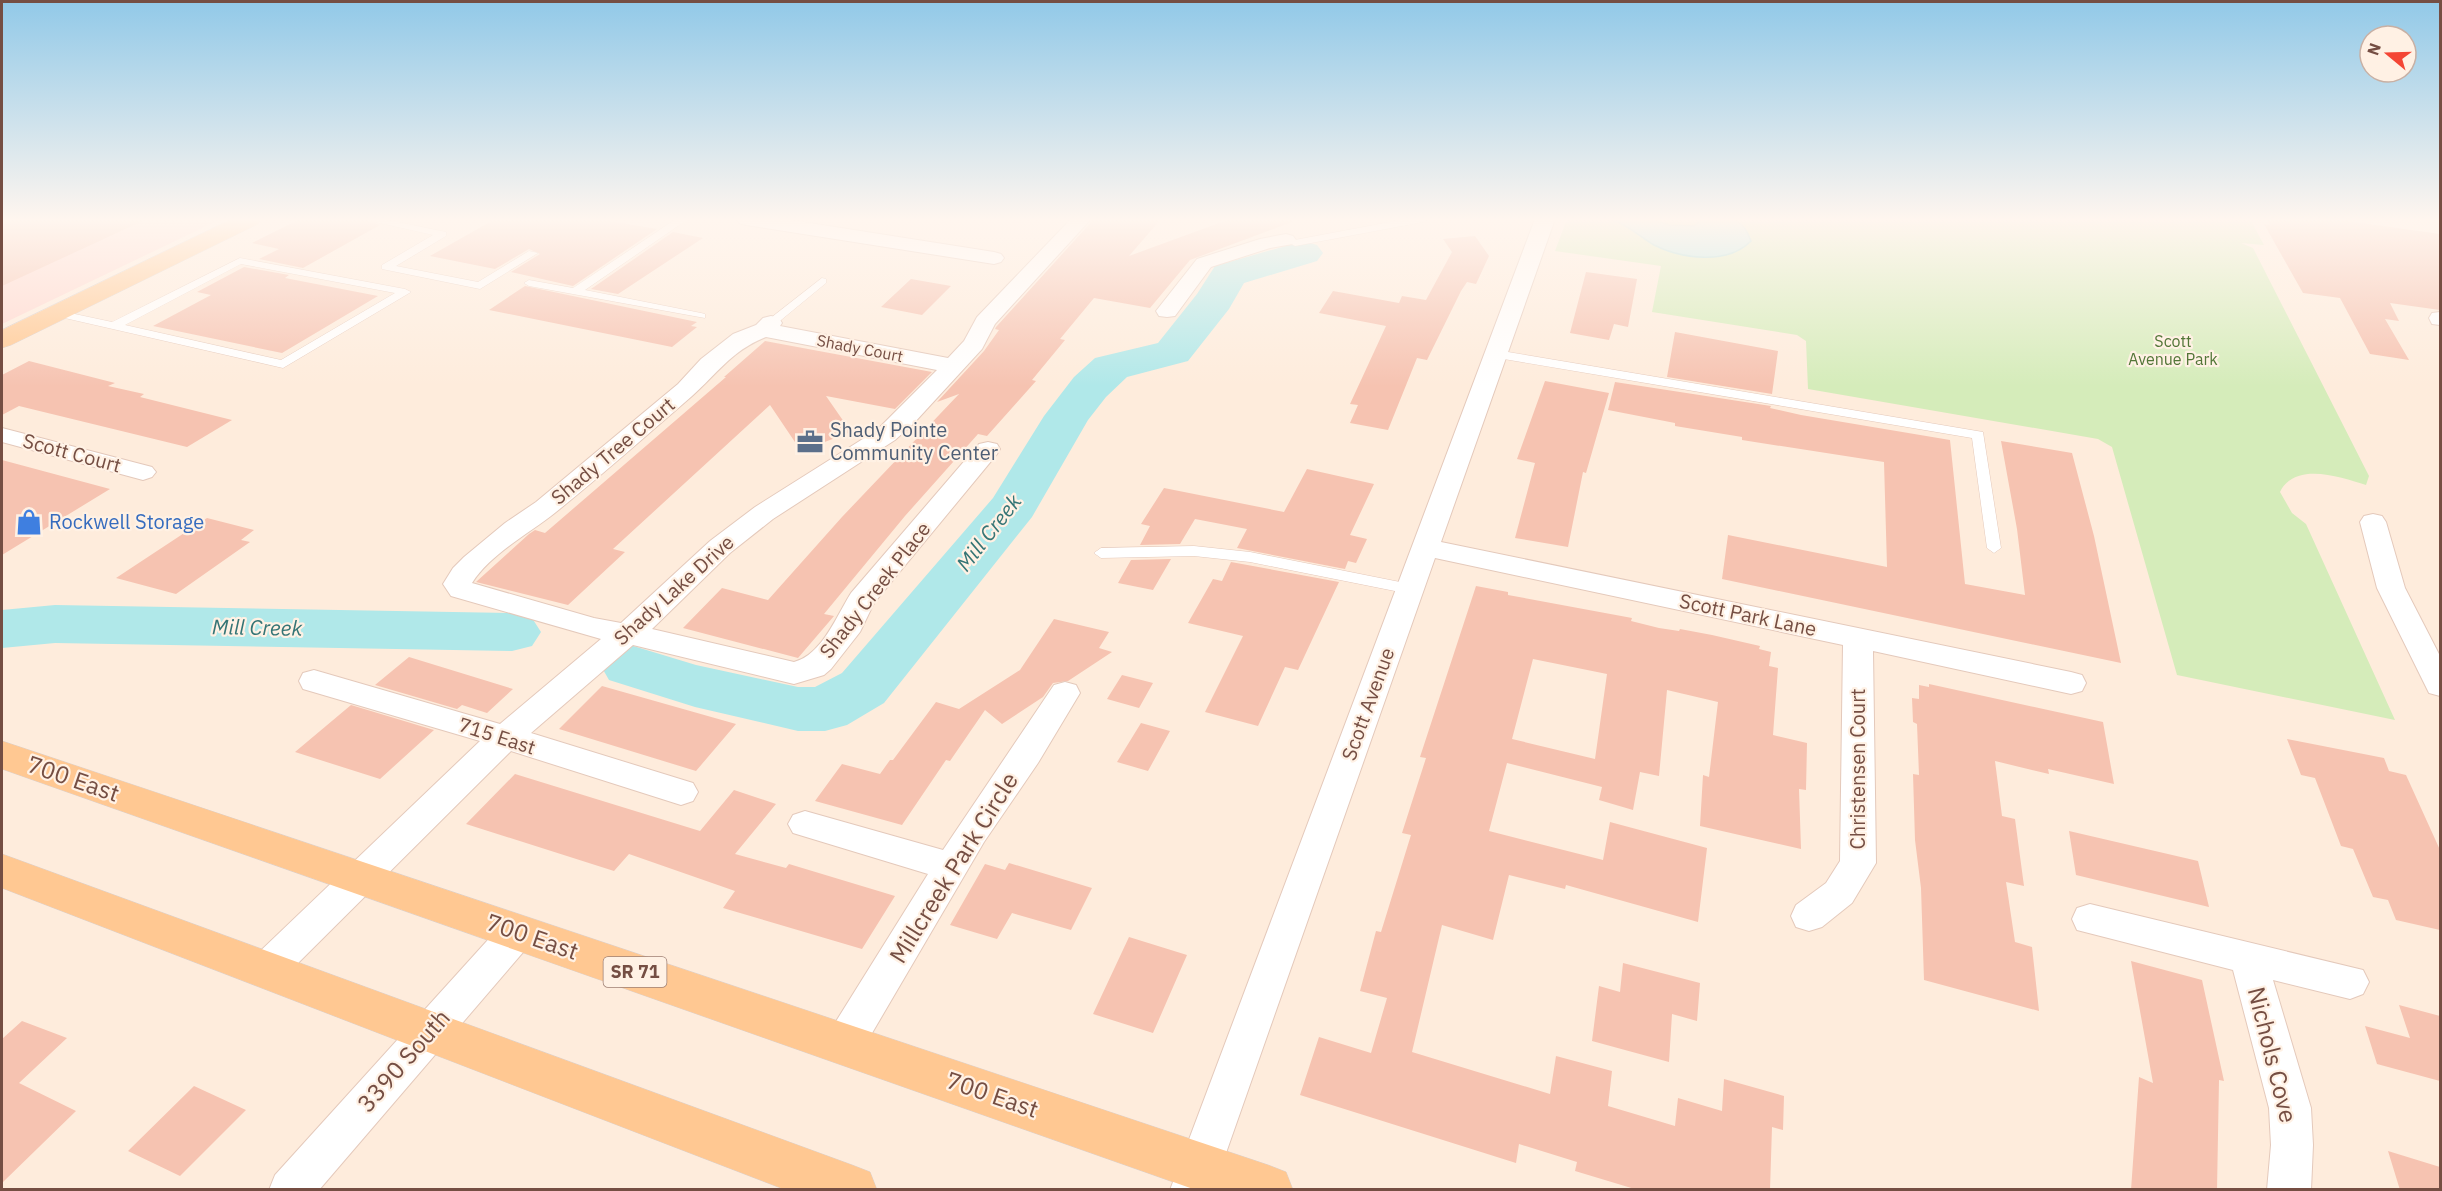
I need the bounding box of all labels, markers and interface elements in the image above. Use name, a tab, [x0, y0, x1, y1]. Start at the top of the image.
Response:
north arrow	[2358, 24, 2418, 84]
text: N	[2362, 40, 2385, 58]
street label: Shady Court	[815, 330, 905, 366]
park label: Scott Avenue Park	[2128, 331, 2218, 369]
street label: Shady Tree Court	[545, 391, 680, 510]
place label: Shady Pointe Community Center	[830, 416, 998, 466]
street label: Scott Court	[20, 426, 124, 479]
office icon: Shady Pointe Community Center	[795, 427, 825, 457]
water label: Mill Creek	[949, 487, 1028, 577]
shop icon: Rockwell Storage	[14, 507, 44, 537]
place label: Rockwell Storage	[49, 508, 204, 535]
street label: Shady Creek Place	[813, 516, 936, 663]
street label: Shady Lake Drive	[608, 528, 740, 651]
street label: Scott Park Lane	[1677, 587, 1819, 642]
water label: Mill Creek	[212, 612, 304, 642]
street label: Scott Avenue	[1335, 644, 1400, 764]
street label: Christensen Court	[1844, 688, 1871, 850]
street label: 715 East	[455, 710, 539, 761]
street label: 700 East	[23, 747, 124, 809]
street label: Millcreek Park Circle	[881, 766, 1025, 969]
street label: 700 East	[482, 905, 583, 967]
road number: SR 71	[604, 957, 666, 987]
street label: Nichols Cove	[2241, 983, 2305, 1126]
street label: 3390 South	[350, 1002, 457, 1119]
street label: 700 East	[942, 1063, 1043, 1125]

